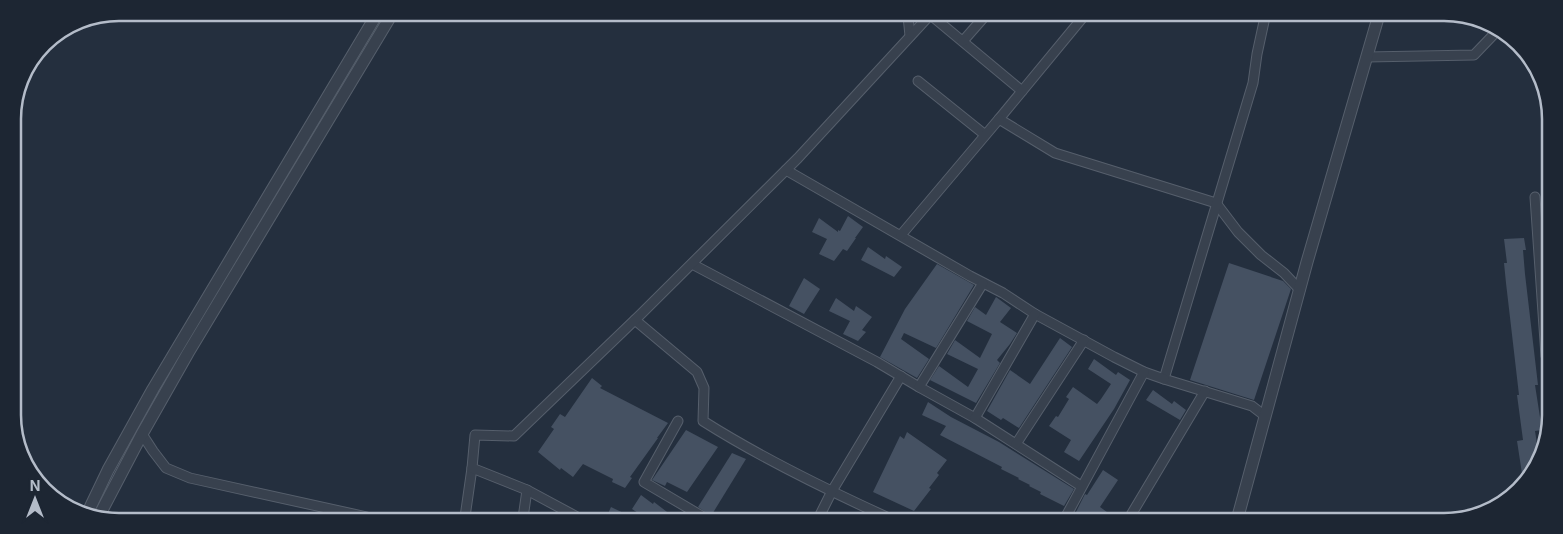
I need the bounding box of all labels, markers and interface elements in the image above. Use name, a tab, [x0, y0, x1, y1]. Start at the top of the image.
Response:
north arrow	[10, 474, 60, 524]
text: N	[30, 477, 40, 494]

